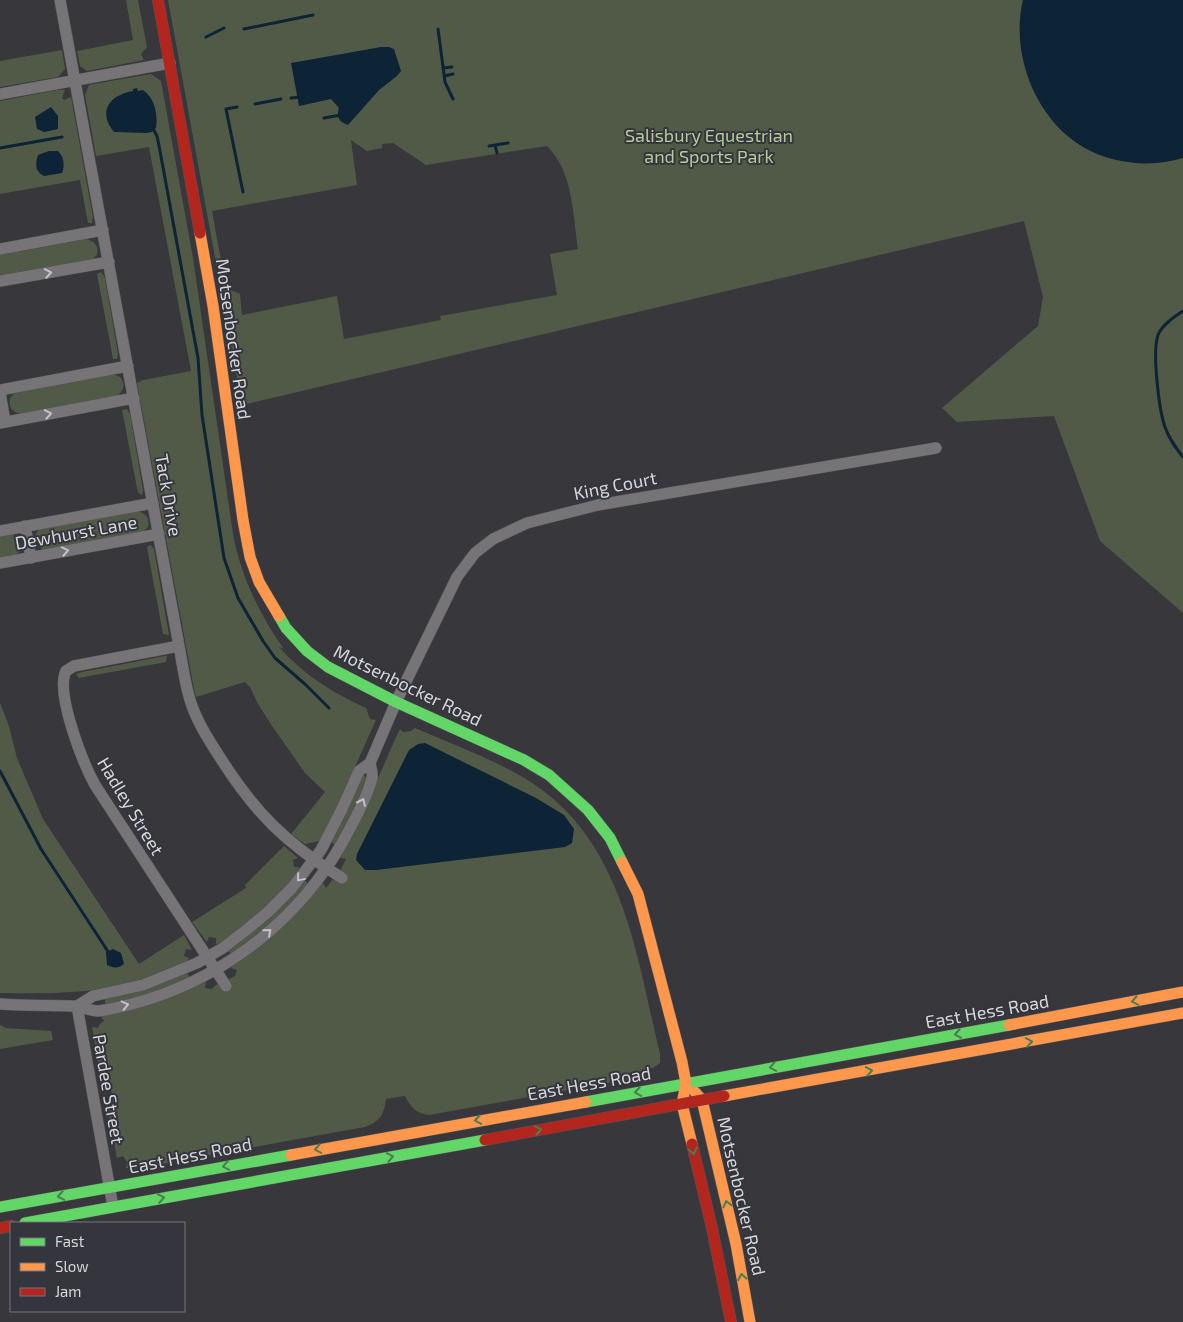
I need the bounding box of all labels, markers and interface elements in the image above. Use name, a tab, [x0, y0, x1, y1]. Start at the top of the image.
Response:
park label: Salisbury Equestrian and Sports Park	[625, 124, 793, 167]
street label: Motsenbocker Road	[212, 257, 256, 421]
one-way arrow	[44, 268, 52, 278]
one-way arrow	[44, 409, 52, 420]
street label: Tack Drive	[151, 452, 187, 538]
street label: King Court	[571, 466, 659, 504]
street label: Dewhurst Lane	[13, 510, 139, 554]
one-way arrow	[61, 547, 70, 557]
street label: Motsenbocker Road	[330, 640, 486, 730]
street label: Hadley Street	[93, 753, 169, 859]
one-way arrow	[356, 798, 367, 807]
one-way arrow	[297, 872, 306, 881]
one-way arrow	[262, 930, 271, 938]
street label: East Hess Road	[923, 989, 1051, 1033]
one-way arrow	[1131, 996, 1140, 1006]
one-way arrow	[120, 1000, 129, 1011]
one-way arrow	[954, 1029, 963, 1039]
street label: Pardee Street	[89, 1032, 130, 1146]
one-way arrow	[1024, 1037, 1033, 1047]
street label: East Hess Road	[525, 1061, 653, 1105]
one-way arrow	[769, 1062, 778, 1072]
one-way arrow	[864, 1066, 873, 1076]
one-way arrow	[634, 1086, 643, 1096]
one-way arrow	[474, 1114, 483, 1124]
street label: Motsenbocker Road	[713, 1114, 771, 1278]
one-way arrow	[533, 1125, 542, 1135]
street label: East Hess Road	[126, 1132, 254, 1178]
one-way arrow	[314, 1143, 323, 1153]
one-way arrow	[687, 1147, 698, 1156]
one-way arrow	[386, 1152, 394, 1163]
one-way arrow	[222, 1160, 230, 1170]
one-way arrow	[57, 1190, 66, 1201]
one-way arrow	[157, 1194, 166, 1204]
one-way arrow	[722, 1199, 733, 1208]
legend	[10, 1222, 185, 1312]
text: Fast	[55, 1232, 85, 1250]
text: Slow	[55, 1257, 89, 1275]
one-way arrow	[738, 1272, 748, 1281]
text: Jam	[55, 1282, 81, 1300]

